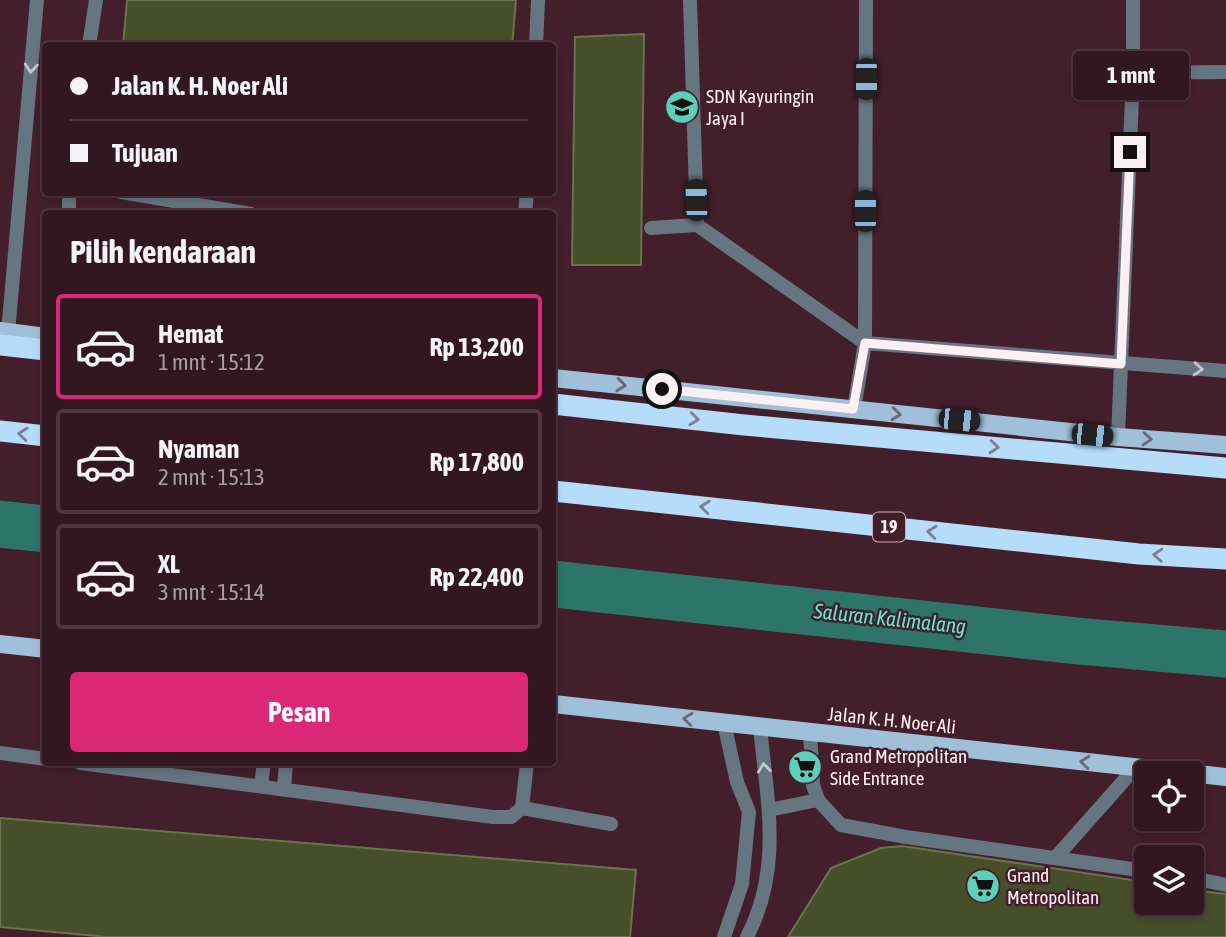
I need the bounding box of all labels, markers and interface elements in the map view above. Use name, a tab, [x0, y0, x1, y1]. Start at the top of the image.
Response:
callout: 1 mnt	[1072, 51, 1188, 100]
car	[856, 58, 877, 100]
text: 1 mnt	[1107, 62, 1155, 88]
one-way arrow	[24, 63, 39, 74]
text: Jalan K. H. Noer Ali	[112, 71, 288, 101]
place label: SDN Kayuringin Jaya I	[706, 85, 814, 129]
school or university icon: SDN Kayuringin Jaya I	[663, 88, 701, 126]
route end	[1114, 136, 1146, 168]
text: Tujuan	[112, 138, 178, 168]
car	[685, 179, 708, 221]
car	[855, 190, 876, 232]
text: Pilih kendaraan	[70, 233, 256, 270]
icon: car	[74, 315, 137, 378]
text: Hemat	[158, 319, 223, 349]
text: Rp 13,200	[429, 332, 524, 362]
text: 1 mnt · 15:12	[158, 349, 265, 375]
one-way arrow	[1193, 361, 1204, 376]
route start	[646, 373, 678, 405]
one-way arrow	[616, 377, 627, 392]
one-way arrow	[890, 406, 902, 421]
car	[938, 407, 981, 433]
one-way arrow	[688, 412, 700, 427]
car	[1071, 422, 1114, 448]
one-way arrow	[17, 426, 29, 441]
icon: car	[74, 430, 137, 493]
one-way arrow	[1141, 431, 1152, 446]
text: Nyaman	[158, 434, 239, 464]
one-way arrow	[988, 439, 999, 454]
text: Rp 17,800	[429, 447, 524, 477]
text: 2 mnt · 15:13	[158, 464, 265, 490]
one-way arrow	[700, 500, 711, 515]
road number: 19	[873, 512, 905, 542]
one-way arrow	[926, 524, 937, 539]
icon: car	[74, 545, 137, 608]
one-way arrow	[1152, 548, 1163, 563]
text: XL	[158, 549, 180, 579]
text: Rp 22,400	[429, 562, 524, 592]
text: 3 mnt · 15:14	[158, 579, 265, 605]
water label: Saluran Kalimalang	[812, 598, 967, 638]
button: Pesan	[70, 672, 528, 752]
street label: Jalan K. H. Noer Ali	[827, 702, 957, 738]
one-way arrow	[683, 712, 694, 727]
place label: Grand Metropolitan Side Entrance	[830, 745, 967, 789]
supermarket icon: Grand Metropolitan Side Entrance	[786, 748, 824, 786]
one-way arrow	[1079, 755, 1090, 770]
map controls	[1134, 761, 1204, 915]
button: locate	[1134, 761, 1204, 831]
one-way arrow	[757, 762, 772, 773]
button: layers	[1134, 845, 1204, 915]
place label: Grand Metropolitan	[1007, 864, 1099, 908]
supermarket icon: Grand Metropolitan	[964, 867, 1002, 905]

